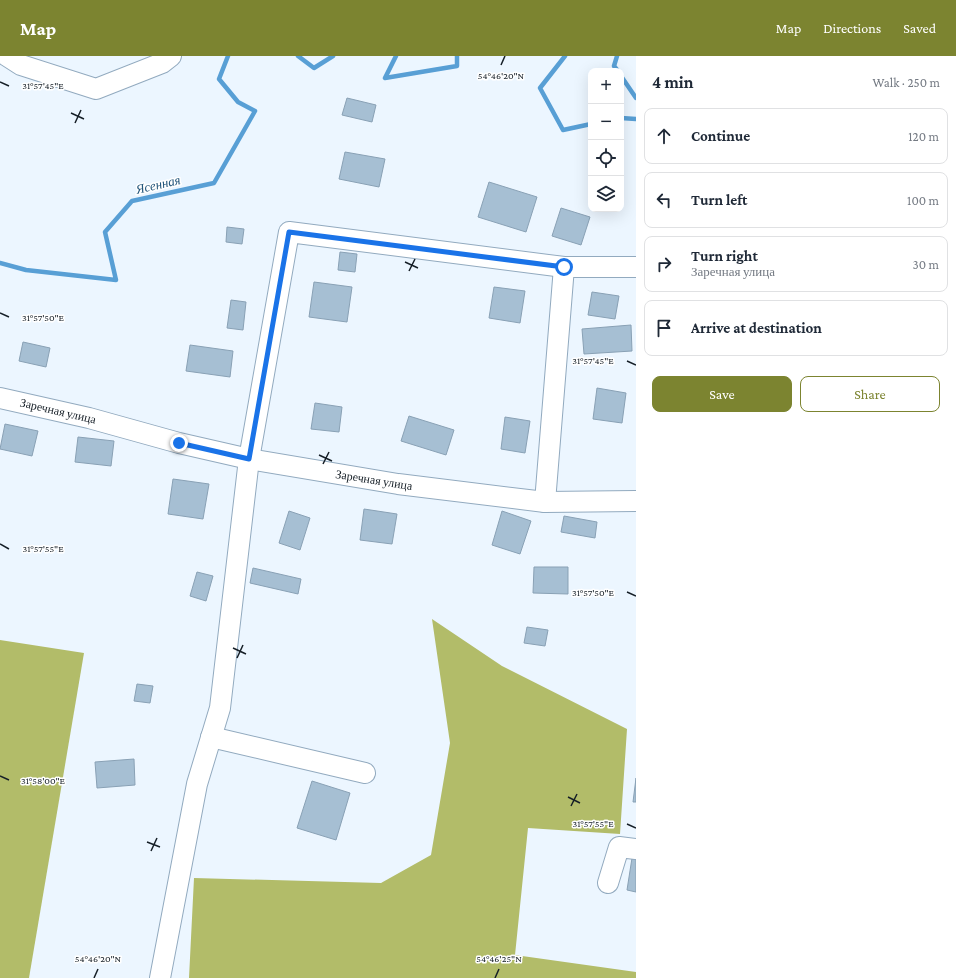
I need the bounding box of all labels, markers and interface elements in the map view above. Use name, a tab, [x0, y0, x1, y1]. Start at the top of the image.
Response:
text: Map	[20, 18, 56, 39]
text: Map	[776, 20, 801, 36]
text: Directions	[823, 20, 881, 36]
text: Saved	[903, 20, 936, 36]
map controls	[588, 68, 624, 212]
button: +	[588, 68, 624, 104]
text: 54°46'20"N	[478, 70, 525, 81]
text: 4 min	[652, 73, 694, 92]
text: Walk · 250 m	[872, 75, 940, 90]
text: 31°57'45"E	[22, 80, 64, 91]
button: −	[588, 104, 624, 140]
icon: ahead	[653, 125, 675, 147]
text: Continue	[691, 128, 750, 144]
text: 120 m	[908, 129, 939, 144]
button: locate	[588, 140, 624, 176]
water label: Ясенная	[133, 172, 182, 197]
button: layers	[588, 176, 624, 212]
icon: left	[653, 189, 675, 211]
text: Turn left	[691, 192, 747, 208]
text: 100 m	[907, 193, 939, 208]
text: Turn right	[691, 248, 758, 264]
icon: right	[653, 253, 675, 275]
text: 30 m	[913, 257, 939, 272]
route start	[555, 258, 573, 276]
text: Заречная улица	[691, 264, 775, 279]
text: 31°57'50"E	[22, 312, 65, 323]
icon: arrive	[653, 317, 675, 339]
text: Arrive at destination	[691, 320, 822, 336]
text: 31°57'45"E	[572, 355, 614, 366]
button: Save	[652, 376, 792, 412]
button: Share	[800, 376, 940, 412]
street label: Заречная улица	[19, 395, 98, 427]
route end	[170, 434, 188, 452]
street label: Заречная улица	[335, 467, 414, 493]
text: 31°57'55"E	[22, 543, 64, 554]
text: 31°57'50"E	[572, 587, 615, 598]
text: 31°58'00"E	[21, 775, 66, 786]
text: 31°57'55"E	[572, 818, 614, 829]
text: 54°46'20"N	[75, 953, 122, 964]
text: 54°46'25"N	[476, 953, 522, 964]

